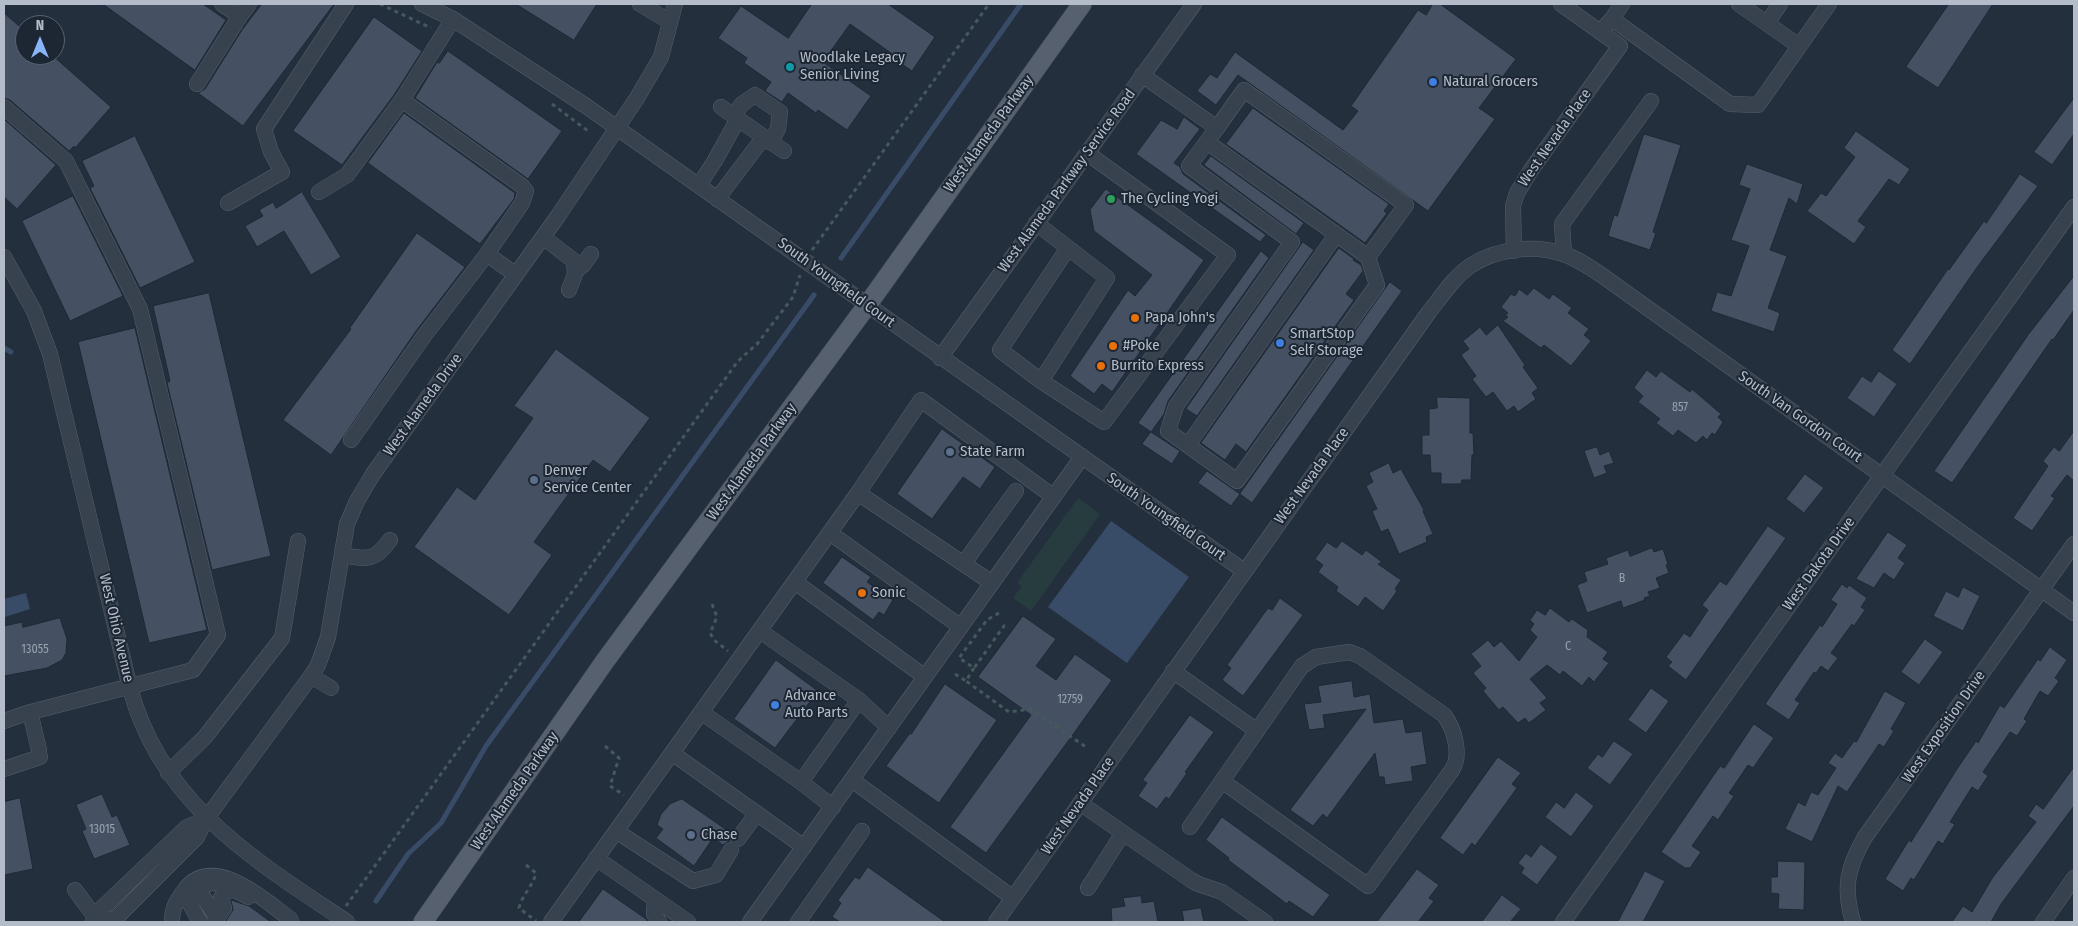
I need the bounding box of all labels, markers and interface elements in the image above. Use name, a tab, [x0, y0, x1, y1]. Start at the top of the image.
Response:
north arrow	[15, 15, 65, 65]
text: N	[36, 17, 44, 34]
place label: Woodlake Legacy Senior Living	[800, 49, 905, 84]
marker: Woodlake Legacy Senior Living	[784, 61, 796, 73]
street label: West Alameda Parkway	[940, 72, 1038, 196]
place label: Natural Grocers	[1443, 73, 1538, 91]
marker: Natural Grocers	[1427, 76, 1439, 88]
street label: West Alameda Parkway Service Road	[994, 86, 1140, 276]
street label: West Nevada Place	[1515, 86, 1595, 190]
place label: The Cycling Yogi	[1121, 190, 1218, 208]
marker: The Cycling Yogi	[1105, 193, 1117, 205]
street label: South Youngfield Court	[774, 234, 898, 332]
place label: Papa John's	[1145, 309, 1215, 327]
marker: Papa John's	[1129, 312, 1141, 324]
place label: SmartStop Self Storage	[1290, 325, 1363, 360]
place label: #Poke	[1123, 337, 1160, 355]
marker: SmartStop Self Storage	[1274, 337, 1286, 349]
marker: #Poke	[1107, 340, 1119, 352]
street label: West Alameda Drive	[380, 350, 466, 460]
place label: Burrito Express	[1111, 357, 1204, 375]
marker: Burrito Express	[1095, 360, 1107, 372]
street label: South Van Gordon Court	[1735, 367, 1865, 467]
street label: West Alameda Parkway	[703, 400, 801, 524]
house number: 857	[1672, 401, 1688, 415]
street label: West Nevada Place	[1271, 424, 1353, 528]
place label: State Farm	[960, 443, 1025, 461]
marker: State Farm	[944, 446, 956, 458]
place label: Denver Service Center	[544, 462, 632, 497]
street label: South Youngfield Court	[1103, 469, 1229, 565]
marker: Denver Service Center	[528, 474, 540, 486]
street label: West Dakota Drive	[1779, 514, 1859, 614]
street label: West Ohio Avenue	[95, 572, 137, 684]
house number: B	[1619, 572, 1625, 586]
place label: Sonic	[872, 584, 905, 602]
marker: Sonic	[856, 587, 868, 599]
house number: C	[1565, 640, 1571, 654]
house number: 13055	[21, 643, 49, 657]
street label: West Exposition Drive	[1899, 667, 1989, 787]
place label: Advance Auto Parts	[785, 687, 848, 722]
house number: 12759	[1057, 693, 1083, 707]
marker: Advance Auto Parts	[769, 699, 781, 711]
street label: West Alameda Parkway	[467, 728, 563, 854]
street label: West Nevada Place	[1038, 754, 1118, 858]
house number: 13015	[89, 823, 115, 837]
place label: Chase	[701, 826, 737, 844]
marker: Chase	[685, 829, 697, 841]

